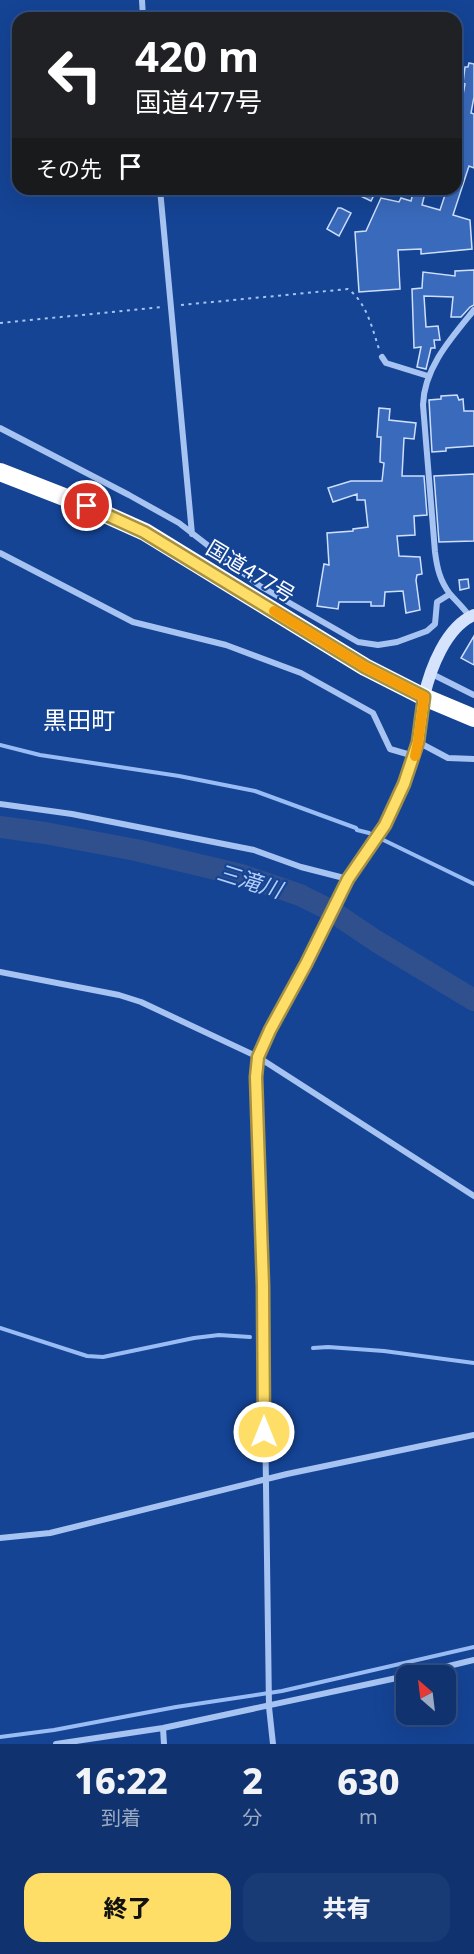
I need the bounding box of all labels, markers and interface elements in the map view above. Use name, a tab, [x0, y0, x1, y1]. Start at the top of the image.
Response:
text: 420 m	[135, 27, 259, 84]
icon: left	[36, 36, 114, 114]
text: 国道477号	[135, 83, 262, 120]
icon: arrive	[114, 150, 147, 183]
text: その先	[36, 153, 102, 183]
pin	[61, 480, 112, 531]
icon: arrive	[70, 489, 103, 522]
street label: 国道477号	[201, 533, 301, 609]
district label: 黒田町	[43, 703, 115, 736]
water label: 三滝川	[214, 856, 288, 905]
position arrow	[232, 1400, 296, 1464]
north arrow	[396, 1665, 456, 1725]
map controls	[396, 1665, 456, 1725]
text: 16:22	[74, 1756, 168, 1805]
text: 2	[242, 1756, 263, 1805]
text: 630	[337, 1757, 400, 1806]
text: m	[359, 1803, 378, 1830]
text: 到着	[101, 1804, 141, 1831]
text: 分	[243, 1804, 263, 1831]
button: 終了	[24, 1873, 231, 1942]
button: 共有	[243, 1873, 450, 1942]

